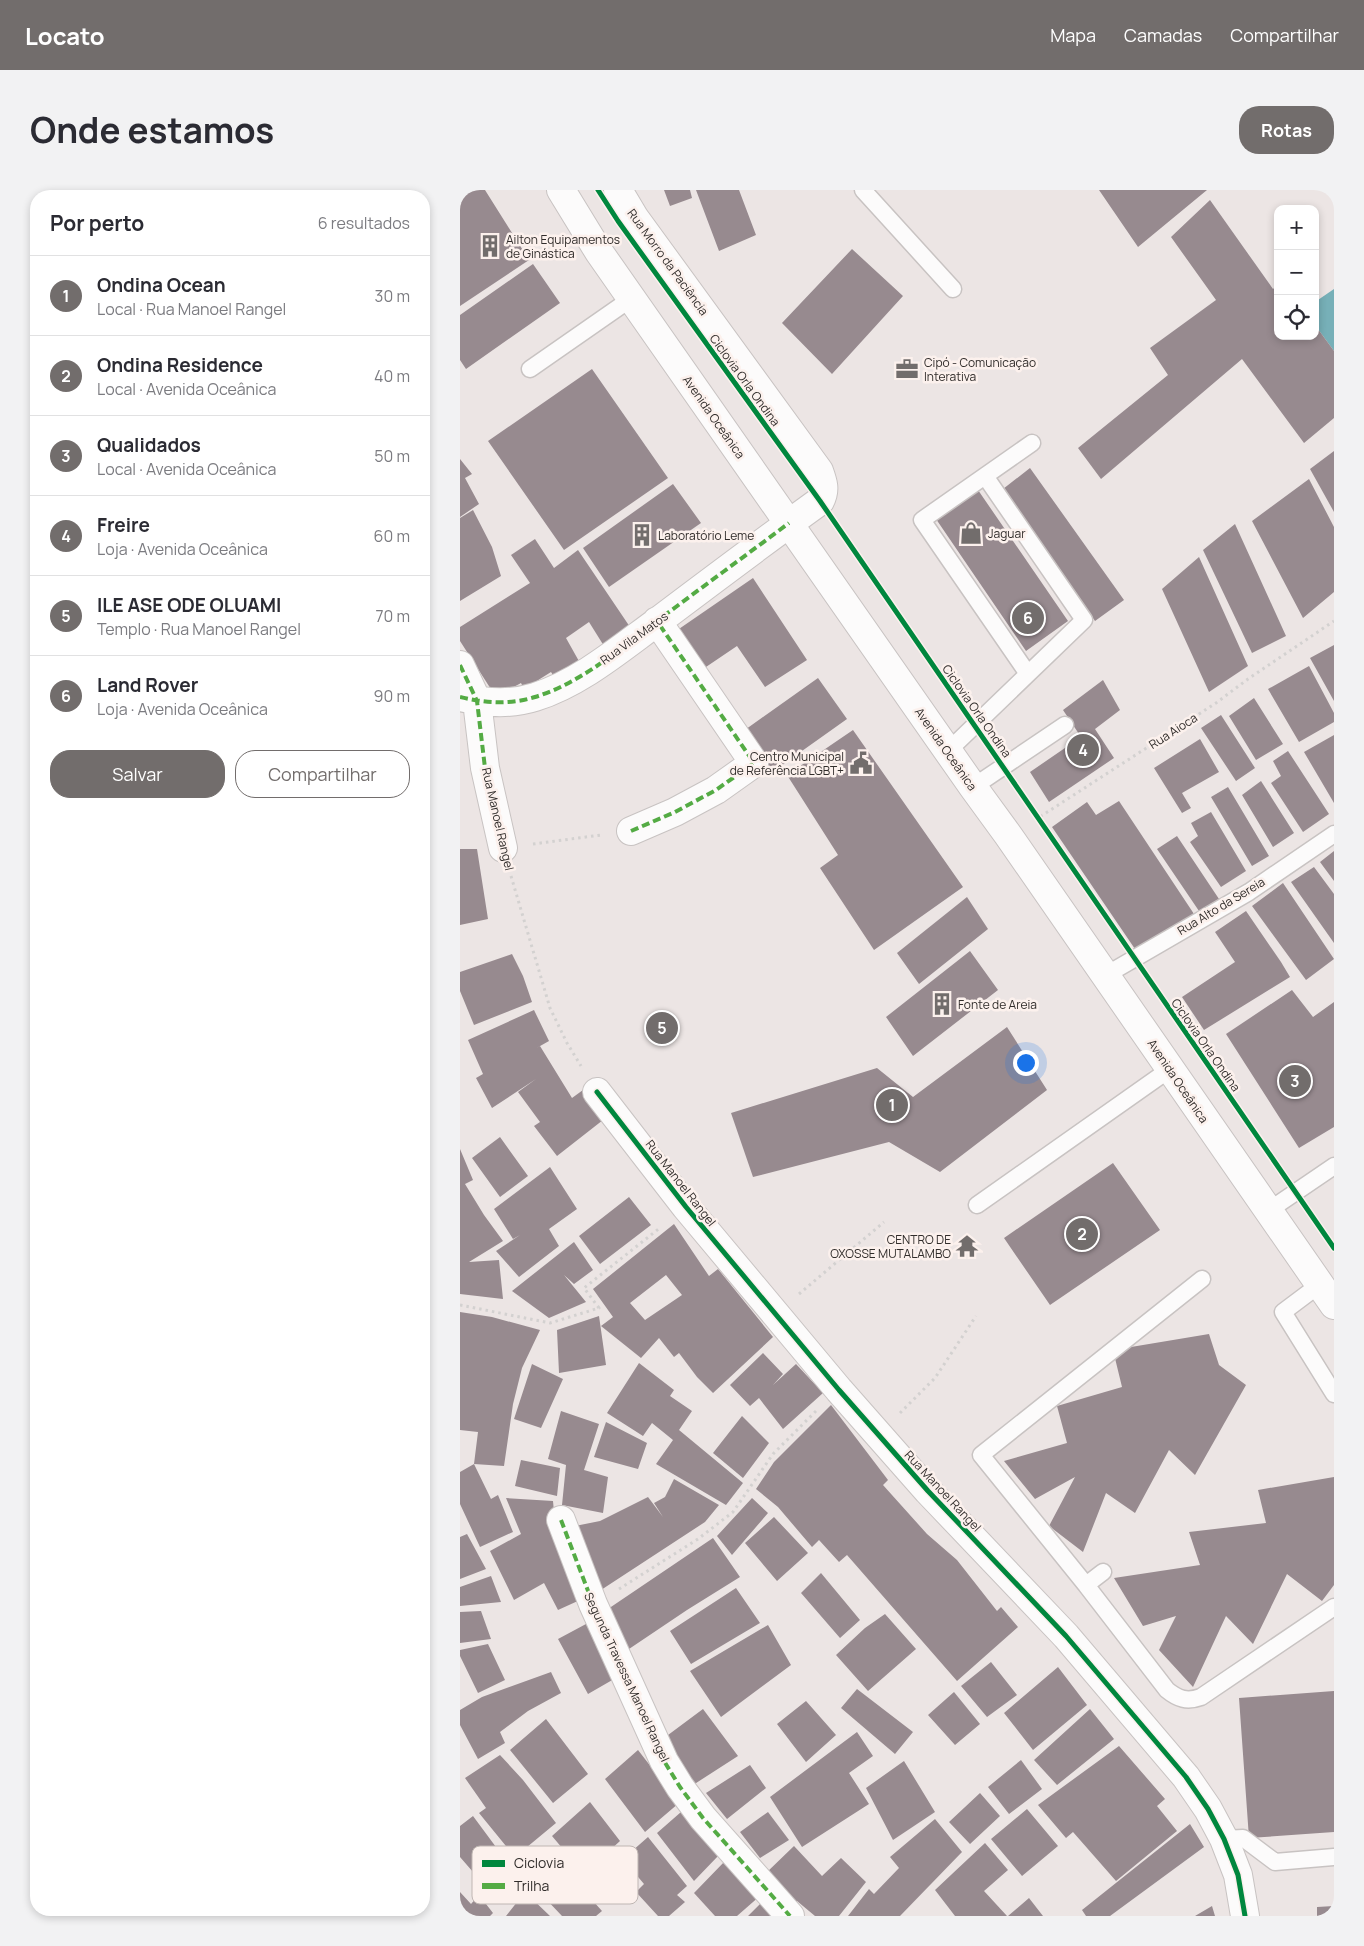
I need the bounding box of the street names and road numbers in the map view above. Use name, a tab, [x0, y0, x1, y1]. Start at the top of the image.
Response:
street label: Rua Morro da Paciência	[624, 205, 712, 319]
street label: Ciclovia Orla Ondina	[706, 331, 784, 429]
street label: Avenida Oceânica	[679, 372, 749, 462]
street label: Rua Vila Matos	[597, 608, 671, 668]
street label: Ciclovia Orla Ondina	[939, 661, 1015, 761]
street label: Avenida Oceânica	[911, 704, 981, 794]
street label: Rua Aioca	[1146, 709, 1200, 753]
street label: Rua Manoel Rangel	[478, 766, 518, 872]
street label: Rua Alto da Sereia	[1174, 873, 1268, 939]
street label: Ciclovia Orla Ondina	[1168, 995, 1244, 1095]
street label: Avenida Oceânica	[1144, 1036, 1212, 1126]
street label: Rua Manoel Rangel	[642, 1136, 720, 1230]
street label: Rua Manoel Rangel	[901, 1447, 985, 1535]
street label: Segunda Travessa Manoel Rangel	[580, 1590, 674, 1764]

